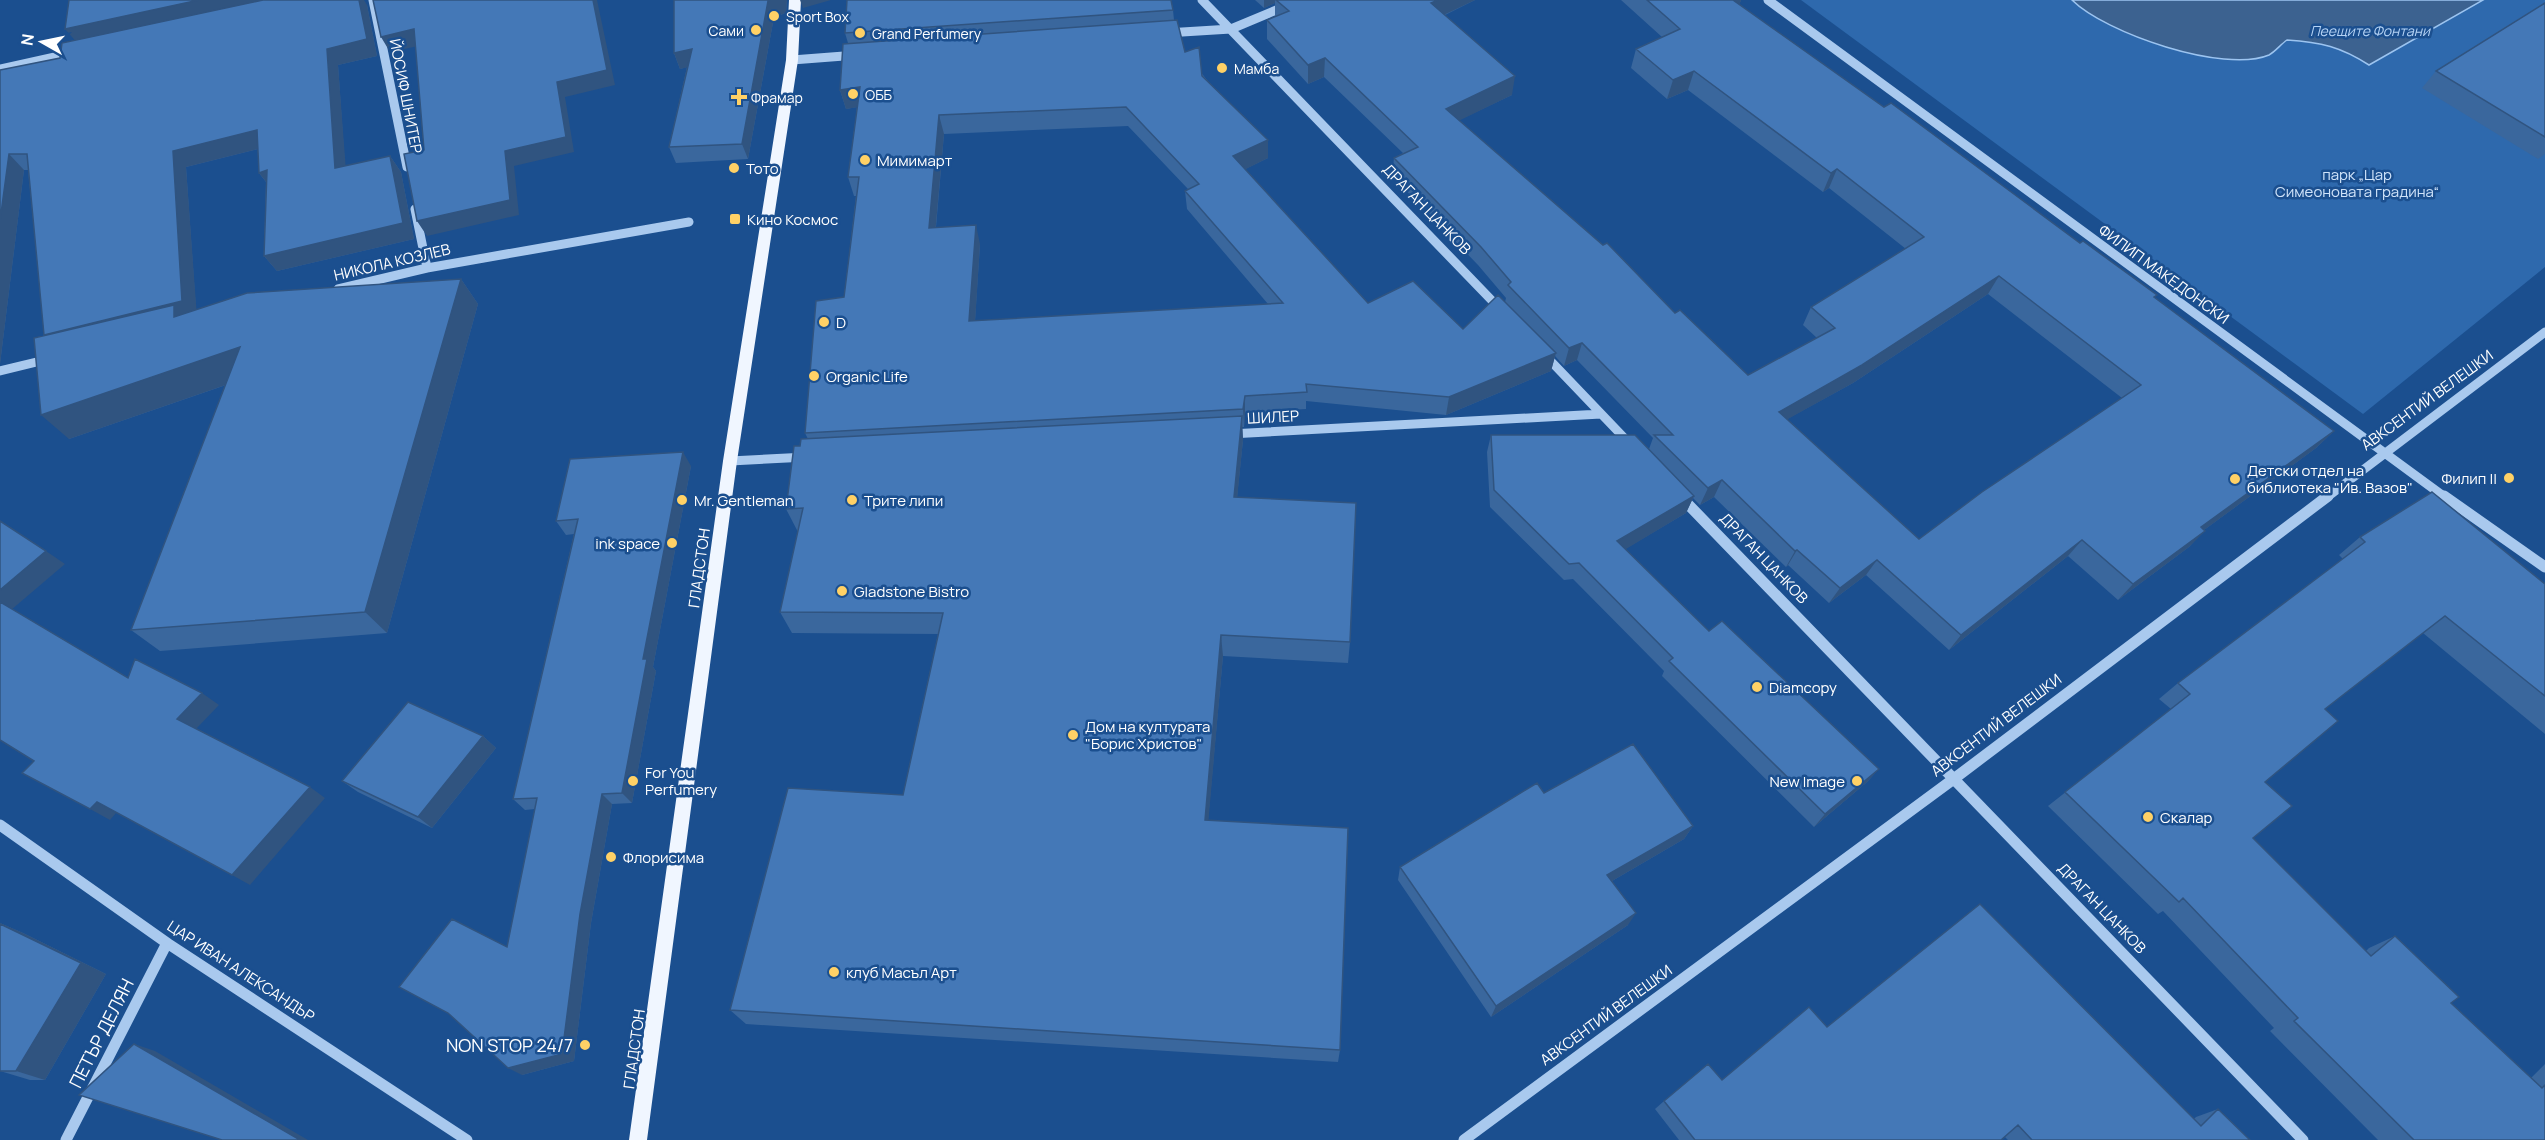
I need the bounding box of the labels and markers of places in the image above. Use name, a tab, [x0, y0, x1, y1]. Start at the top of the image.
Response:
place label: Sport Box	[786, 7, 849, 26]
marker: Sport Box	[767, 9, 781, 23]
place label: Сами	[709, 21, 744, 40]
marker: Сами	[749, 23, 763, 37]
place label: Grand Perfumery	[872, 24, 982, 43]
marker: Grand Perfumery	[853, 26, 867, 40]
place label: Мамба	[1234, 59, 1279, 78]
marker: Мамба	[1215, 61, 1229, 75]
place label: ОББ	[865, 85, 893, 104]
marker: ОББ	[846, 87, 860, 101]
place label: Фрамар	[751, 88, 803, 107]
marker: Фрамар	[732, 90, 746, 104]
place label: Мимимарт	[877, 150, 953, 171]
marker: Мимимарт	[858, 153, 872, 167]
place label: Тото	[746, 158, 779, 179]
marker: Тото	[727, 161, 741, 175]
place label: Кино Космос	[747, 209, 838, 230]
marker: Кино Космос	[728, 212, 742, 226]
place label: D	[836, 312, 846, 333]
marker: D	[817, 315, 831, 329]
place label: Organic Life	[826, 366, 908, 387]
marker: Organic Life	[807, 369, 821, 383]
place label: Детски отдел на библиотека "Ив. Вазов"	[2247, 460, 2413, 498]
place label: Филип ||	[2442, 468, 2497, 489]
marker: Филип ||	[2502, 471, 2516, 485]
marker: Детски отдел на библиотека "Ив. Вазов"	[2228, 472, 2242, 486]
place label: Mr. Gentleman	[694, 490, 794, 511]
place label: Трите липи	[864, 490, 943, 511]
marker: Mr. Gentleman	[675, 493, 689, 507]
marker: Трите липи	[845, 493, 859, 507]
place label: ink space	[595, 533, 660, 554]
marker: ink space	[665, 536, 679, 550]
place label: Gladstone Bistro	[854, 581, 969, 602]
marker: Gladstone Bistro	[835, 584, 849, 598]
place label: Diamcopy	[1769, 677, 1837, 698]
marker: Diamcopy	[1750, 680, 1764, 694]
place label: Дом на културата "Борис Христов"	[1085, 716, 1210, 754]
marker: Дом на културата "Борис Христов"	[1066, 728, 1080, 742]
place label: For You Perfumery	[645, 762, 717, 800]
place label: New Image	[1770, 771, 1845, 792]
marker: For You Perfumery	[626, 774, 640, 788]
marker: New Image	[1850, 774, 1864, 788]
place label: Скалар	[2160, 807, 2212, 828]
marker: Скалар	[2141, 810, 2155, 824]
place label: Флорисима	[623, 847, 704, 868]
marker: Флорисима	[604, 850, 618, 864]
place label: клуб Масъл Арт	[846, 962, 957, 983]
marker: клуб Масъл Арт	[827, 965, 841, 979]
place label: NON STOP 24/7	[446, 1033, 573, 1057]
marker: NON STOP 24/7	[578, 1038, 592, 1052]

